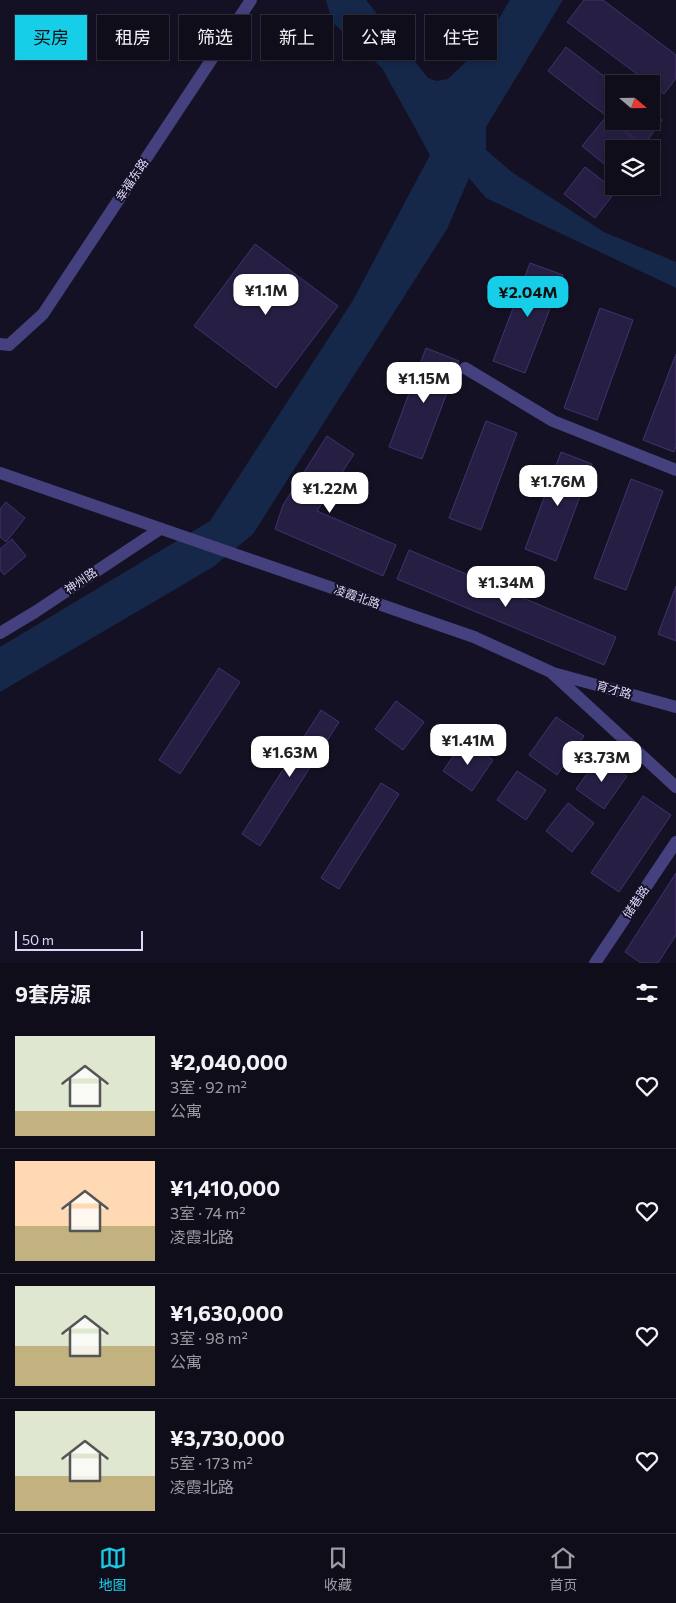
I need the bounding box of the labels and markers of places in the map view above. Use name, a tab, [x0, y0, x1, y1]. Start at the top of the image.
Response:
pin: ¥1.1M	[231, 274, 301, 316]
pin: ¥2.04M	[487, 276, 569, 318]
pin: ¥1.15M	[383, 362, 465, 404]
pin: ¥1.76M	[517, 464, 599, 507]
pin: ¥1.22M	[289, 472, 371, 514]
pin: ¥1.34M	[465, 566, 547, 608]
pin: ¥1.41M	[427, 724, 509, 766]
pin: ¥1.63M	[249, 736, 331, 778]
pin: ¥3.73M	[561, 740, 643, 783]

